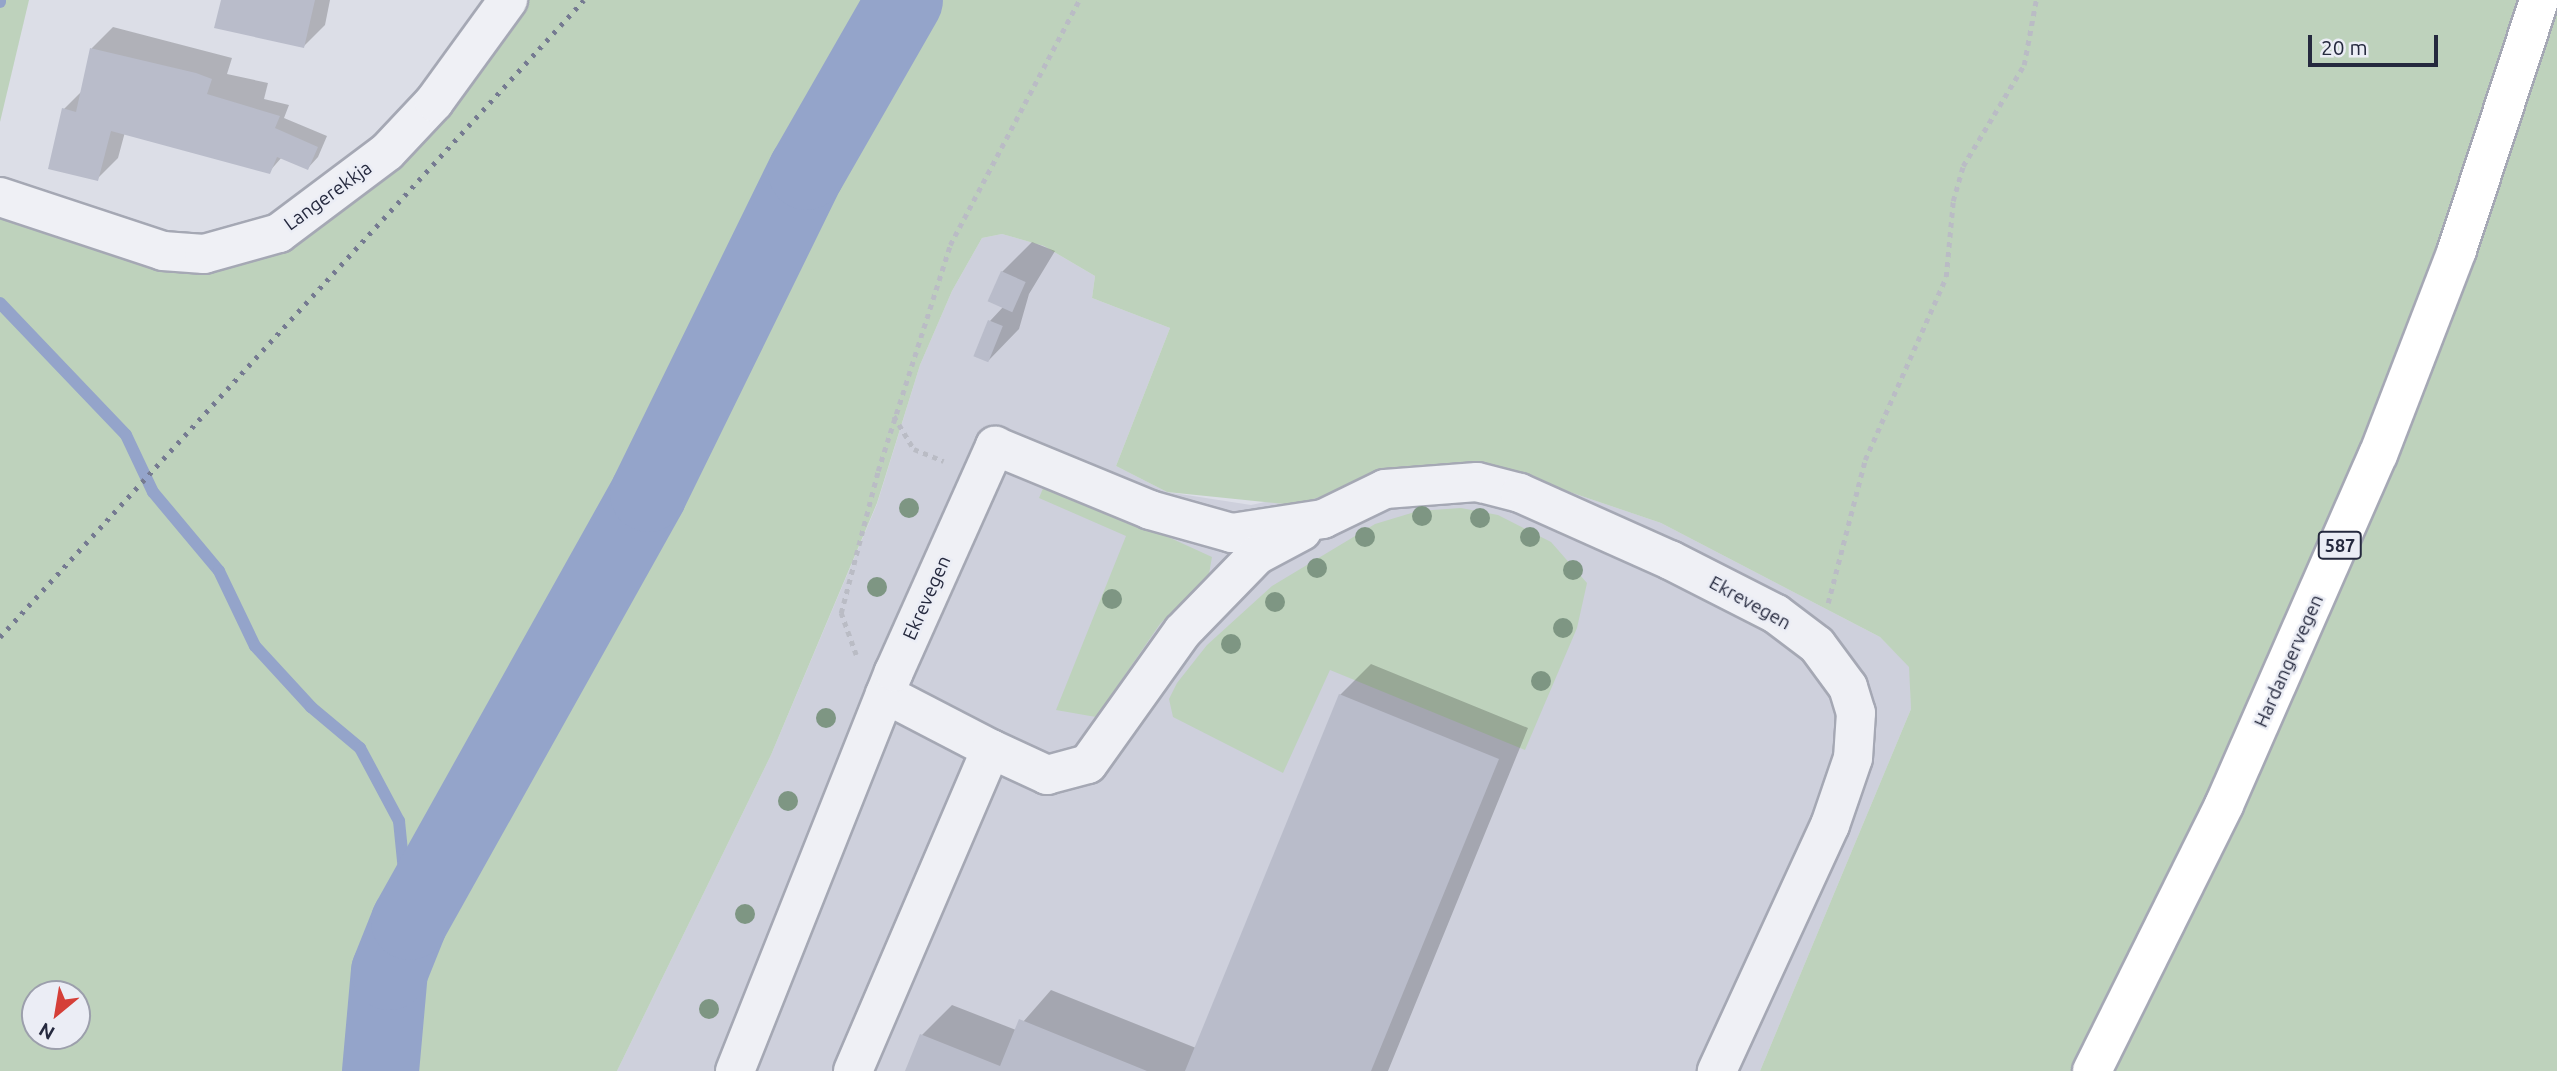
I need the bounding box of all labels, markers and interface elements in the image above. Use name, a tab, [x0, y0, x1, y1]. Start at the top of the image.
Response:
scale bar	[2312, 21, 2442, 65]
text: 20 m	[2321, 35, 2368, 59]
street label: Langerekkja	[280, 157, 376, 235]
road number: 587	[2317, 530, 2363, 560]
street label: Ekrevegen	[898, 552, 956, 644]
street label: Ekrevegen	[1705, 571, 1795, 635]
street label: Hardangervegen	[2250, 591, 2328, 731]
north arrow	[21, 980, 91, 1050]
text: N	[35, 1018, 58, 1045]

